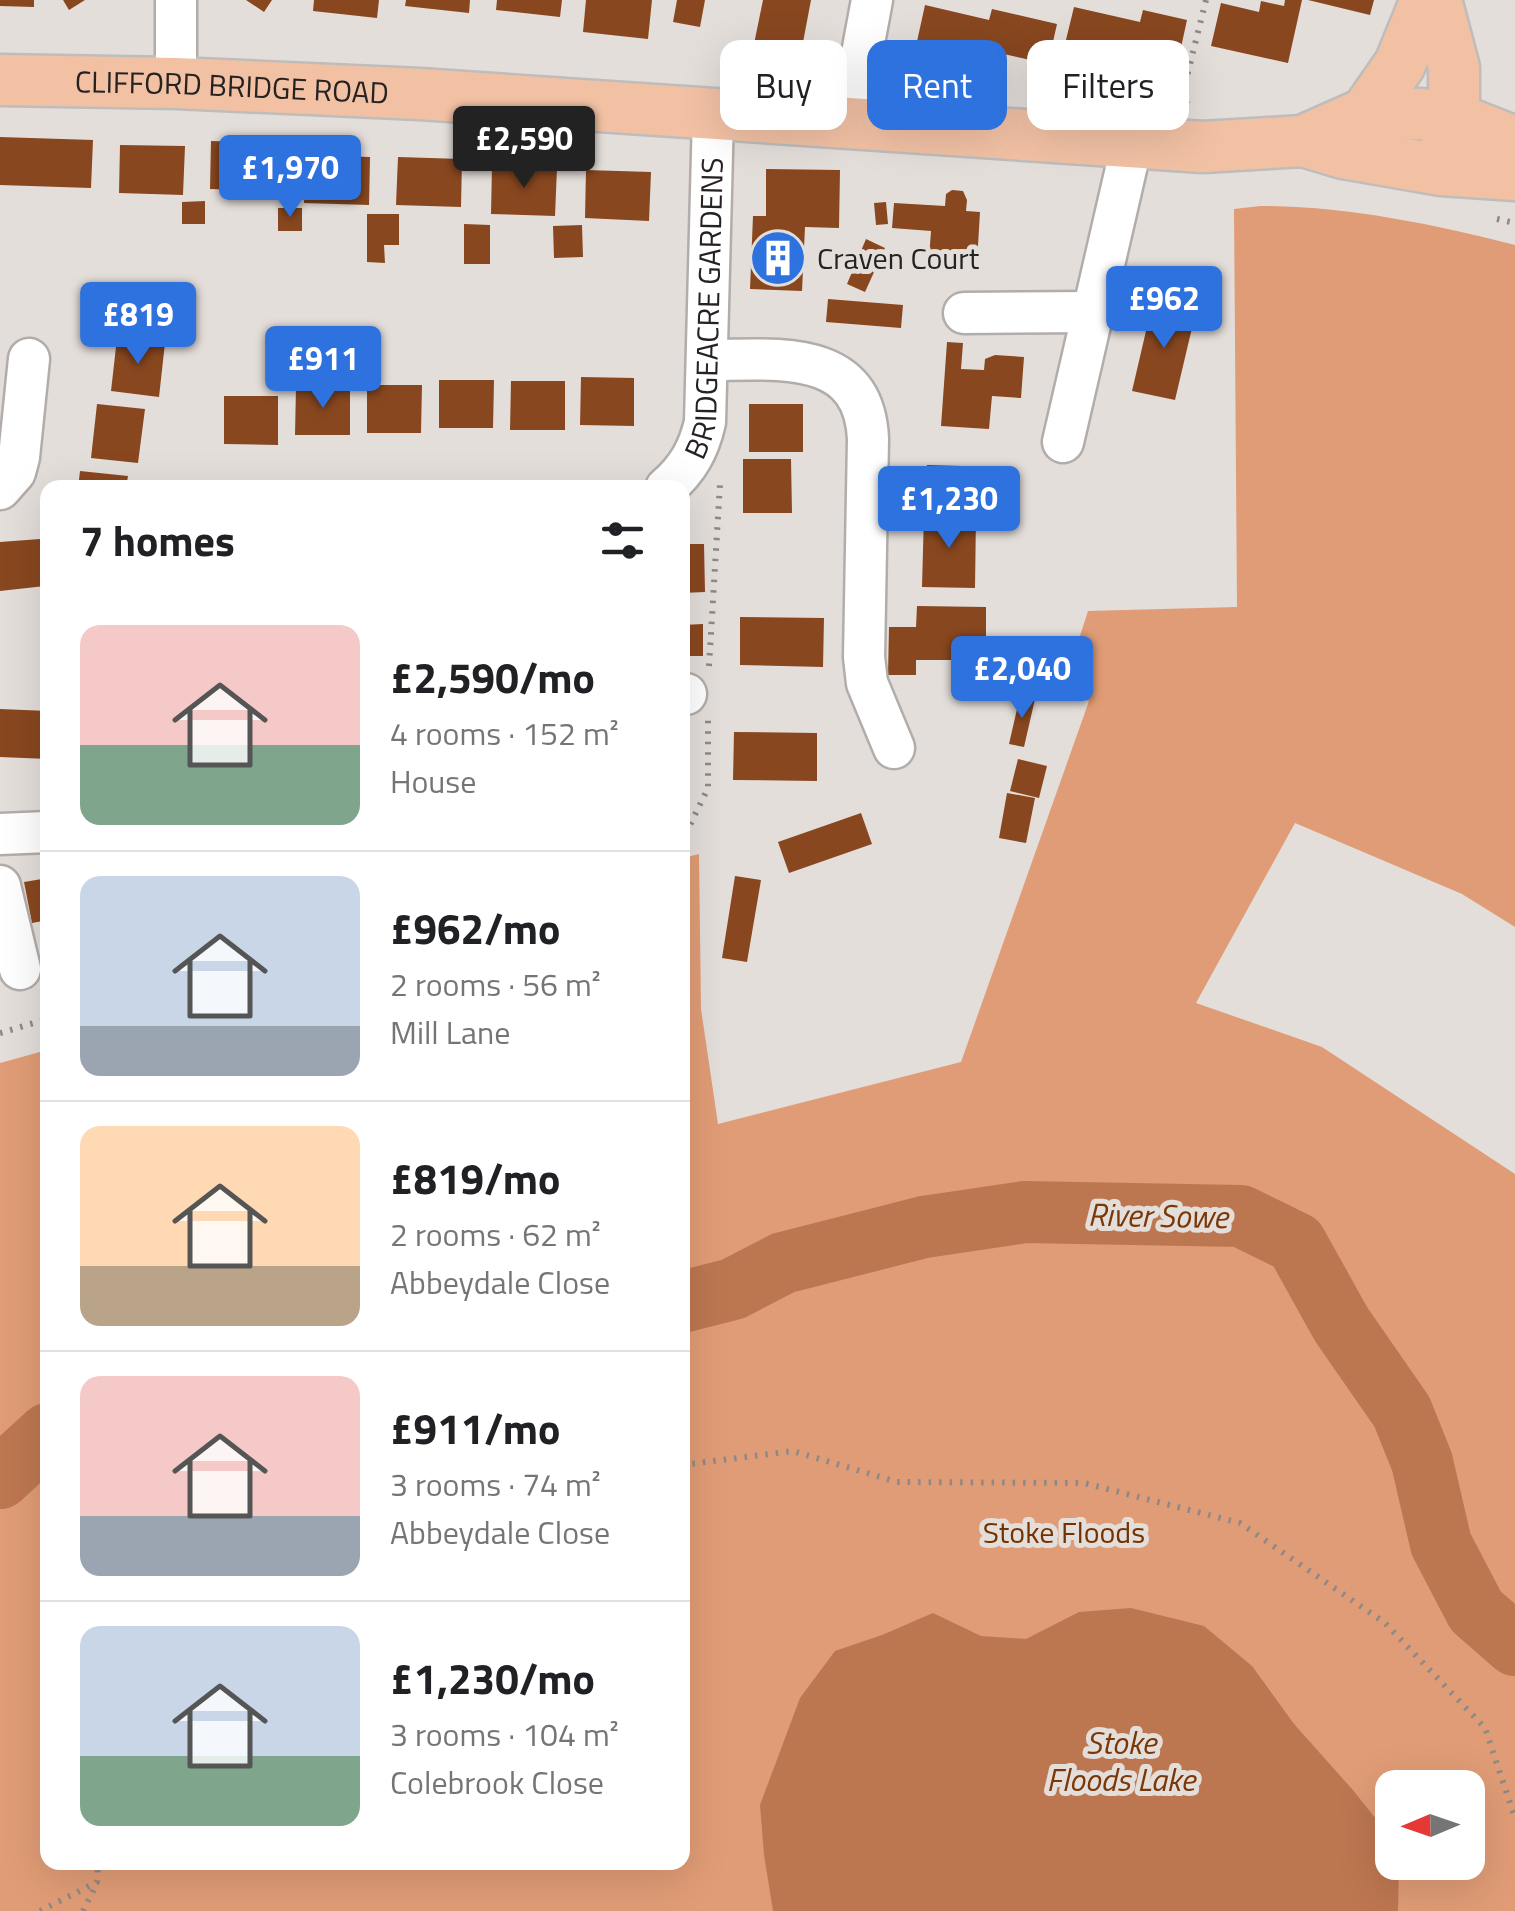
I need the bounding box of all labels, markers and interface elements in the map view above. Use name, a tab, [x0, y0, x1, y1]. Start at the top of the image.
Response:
chip: Buy	[720, 40, 847, 130]
chip: Rent	[867, 40, 1007, 130]
chip: Filters	[1027, 40, 1189, 130]
street label: CLIFFORD BRIDGE ROAD	[74, 58, 390, 116]
pin: £2,590	[443, 106, 605, 191]
text: £2,590	[475, 114, 573, 162]
pin: £1,970	[209, 135, 371, 220]
text: £1,970	[241, 143, 339, 191]
street label: BRIDGEACRE GARDENS	[672, 157, 735, 466]
building icon: Craven Court	[748, 228, 808, 288]
place label: Craven Court	[817, 235, 980, 281]
pin: £962	[1105, 266, 1223, 351]
text: £962	[1128, 274, 1200, 322]
pin: £819	[79, 282, 197, 367]
text: £819	[102, 290, 174, 338]
pin: £911	[264, 326, 382, 411]
text: £911	[287, 334, 359, 382]
pin: £1,230	[868, 466, 1030, 551]
text: £1,230	[900, 474, 998, 522]
text: 7 homes	[80, 508, 235, 572]
icon: filters	[595, 513, 650, 568]
pin: £2,040	[941, 636, 1103, 721]
text: £2,040	[973, 644, 1071, 692]
text: £2,590/mo	[390, 645, 595, 709]
icon: home	[160, 665, 280, 785]
text: 4 rooms · 152 m²	[390, 709, 619, 757]
text: House	[390, 757, 476, 805]
text: £962/mo	[390, 896, 560, 960]
icon: home	[160, 916, 280, 1036]
text: 2 rooms · 56 m²	[390, 960, 601, 1008]
text: Mill Lane	[390, 1008, 510, 1056]
text: £819/mo	[390, 1146, 560, 1210]
icon: home	[160, 1166, 280, 1286]
water label: River Sowe	[1088, 1190, 1231, 1240]
text: 2 rooms · 62 m²	[390, 1210, 601, 1258]
text: Abbeydale Close	[390, 1258, 610, 1306]
text: £911/mo	[390, 1396, 560, 1460]
icon: home	[160, 1416, 280, 1536]
text: 3 rooms · 74 m²	[390, 1460, 601, 1508]
text: Abbeydale Close	[390, 1508, 610, 1556]
park label: Stoke Floods	[983, 1509, 1145, 1555]
text: £1,230/mo	[390, 1646, 595, 1710]
icon: home	[160, 1666, 280, 1786]
text: 3 rooms · 104 m²	[390, 1710, 619, 1758]
water label: Stoke Floods Lake	[1047, 1718, 1198, 1803]
text: Colebrook Close	[390, 1758, 604, 1806]
north arrow	[1375, 1770, 1485, 1880]
map controls	[1375, 1770, 1485, 1880]

